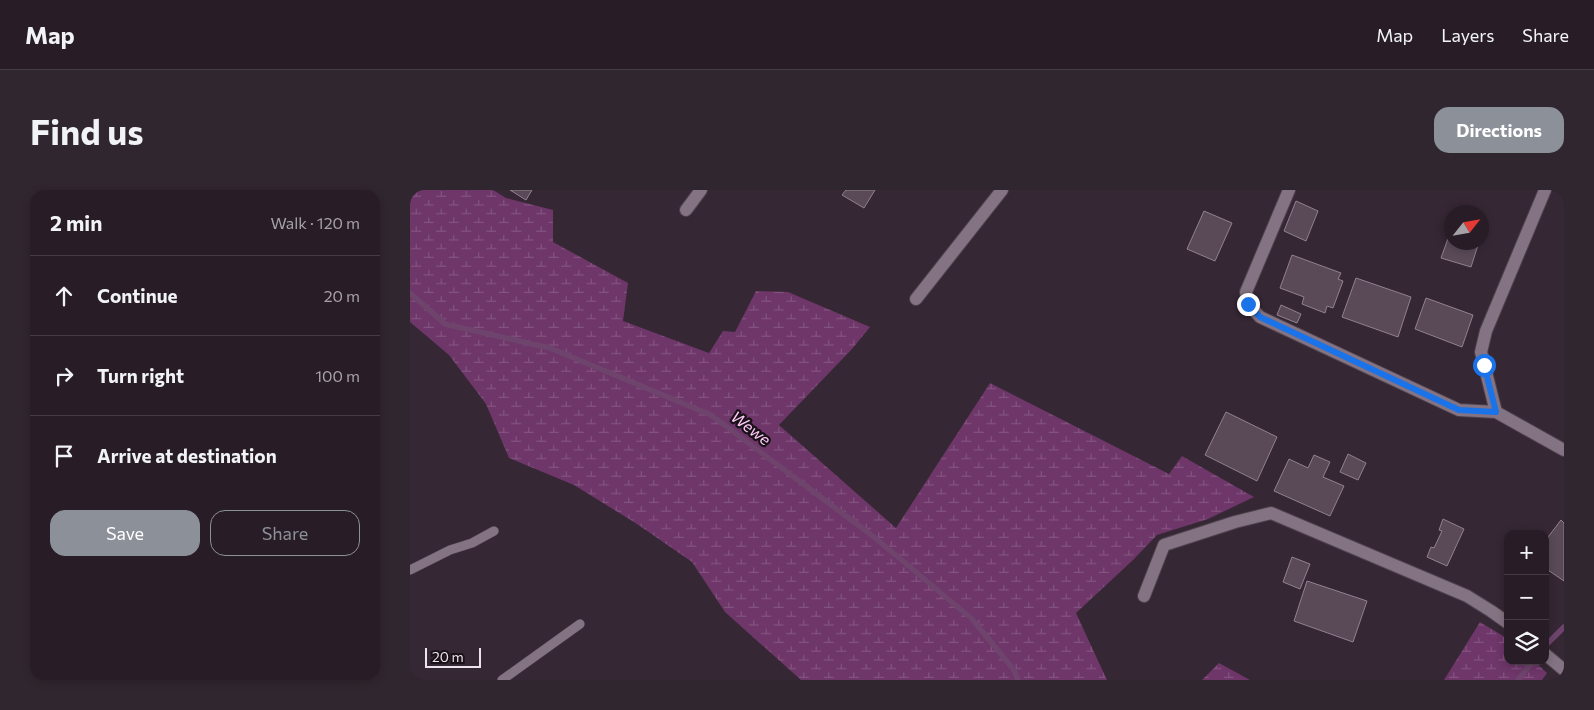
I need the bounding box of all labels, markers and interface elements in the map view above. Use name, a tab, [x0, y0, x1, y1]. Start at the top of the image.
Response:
text: Map	[25, 20, 75, 49]
text: Map	[1376, 24, 1413, 46]
text: Layers	[1441, 24, 1494, 46]
text: Share	[1522, 24, 1569, 46]
button: Directions	[1434, 107, 1564, 153]
text: Find us	[30, 109, 144, 152]
north arrow	[1444, 205, 1489, 250]
text: 2 min	[50, 210, 102, 235]
text: Walk · 120 m	[270, 213, 360, 232]
icon: ahead	[50, 282, 78, 310]
text: Continue	[97, 284, 177, 307]
text: 20 m	[324, 286, 360, 305]
route end	[1237, 293, 1260, 316]
route start	[1473, 354, 1496, 377]
icon: right	[50, 362, 78, 390]
text: Turn right	[97, 364, 184, 387]
text: 100 m	[315, 366, 360, 385]
water label: Wewe	[728, 407, 775, 449]
icon: arrive	[50, 442, 78, 470]
text: Arrive at destination	[97, 444, 277, 467]
button: Save	[50, 510, 200, 556]
button: Share	[210, 510, 360, 556]
map controls	[1504, 530, 1549, 665]
button: +	[1504, 530, 1549, 575]
button: −	[1504, 575, 1549, 620]
button: layers	[1504, 620, 1549, 665]
scale bar	[425, 645, 481, 668]
text: 20 m	[432, 648, 464, 665]

